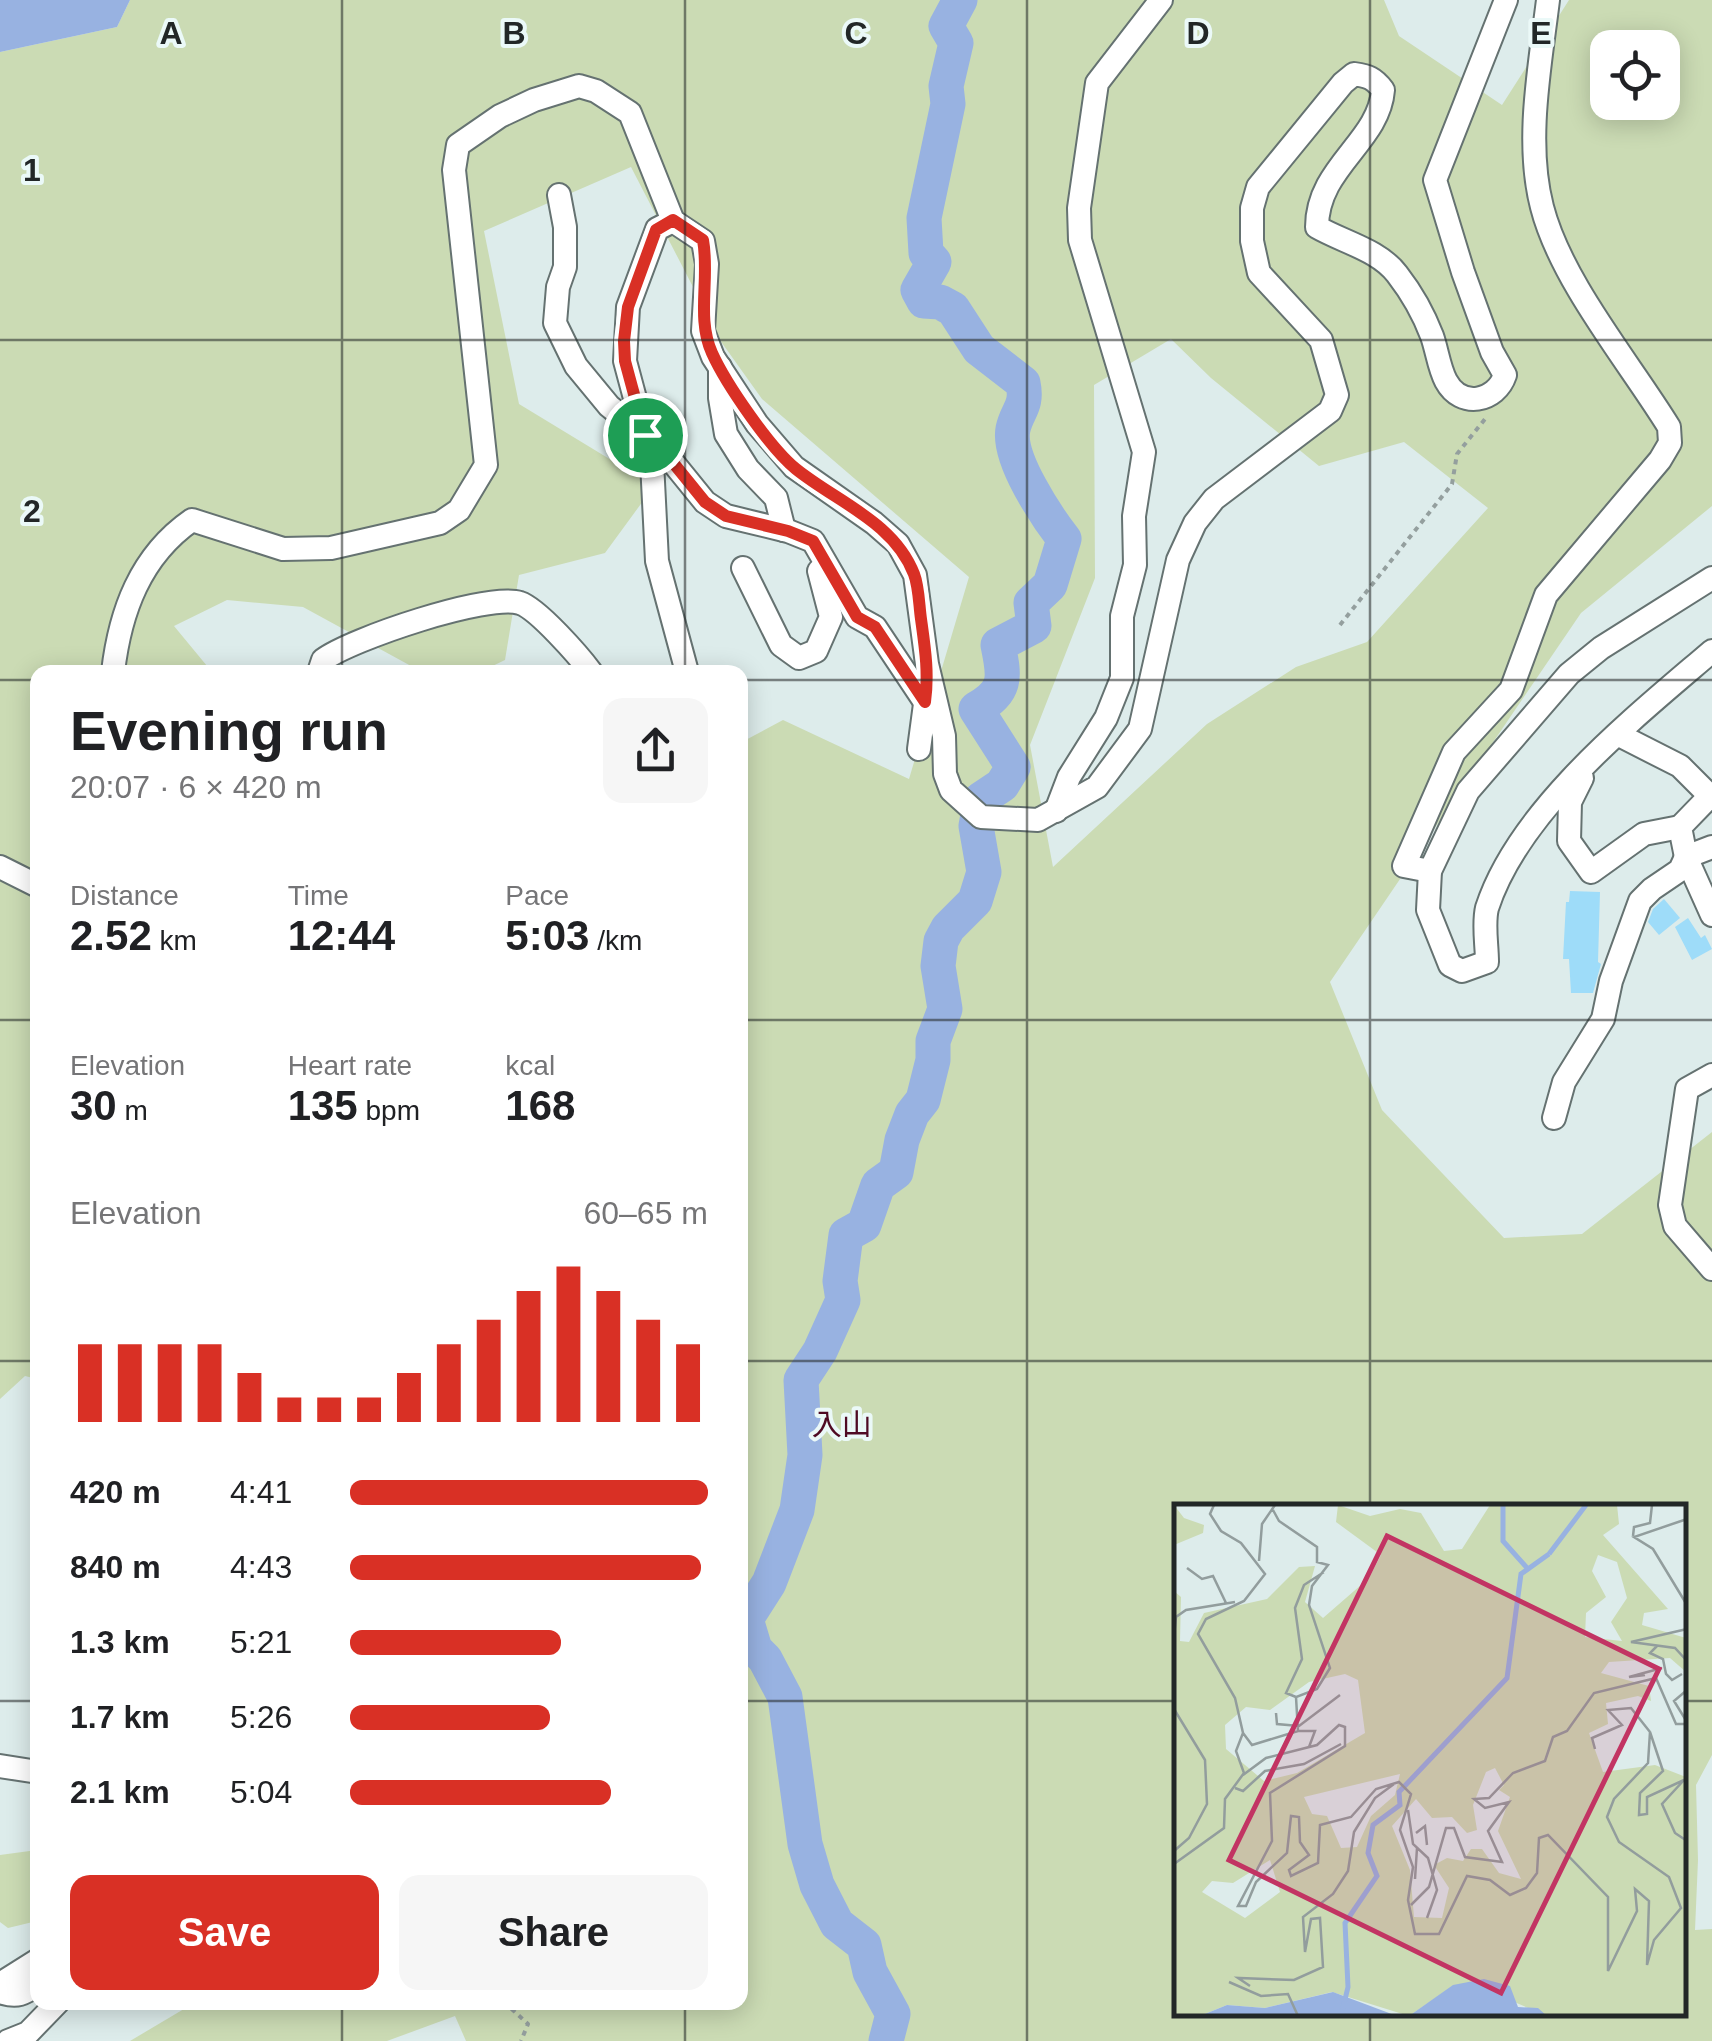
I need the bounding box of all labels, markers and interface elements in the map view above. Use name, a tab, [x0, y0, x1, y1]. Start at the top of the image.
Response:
text: A	[159, 15, 183, 51]
text: B	[502, 15, 526, 51]
text: C	[844, 15, 868, 51]
text: D	[1186, 15, 1210, 51]
text: E	[1530, 15, 1552, 51]
map controls	[1590, 30, 1680, 120]
button: locate	[1590, 30, 1680, 120]
text: 1	[23, 152, 41, 188]
pin	[603, 393, 688, 478]
icon: arrive	[618, 408, 673, 463]
text: 2	[23, 493, 41, 529]
button: share	[603, 698, 708, 803]
text: Evening run	[70, 700, 388, 762]
text: 20:07 · 6 × 420 m	[70, 769, 322, 805]
text: Distance	[70, 880, 179, 911]
text: Time	[288, 880, 349, 911]
text: Pace	[505, 880, 569, 911]
text: 2.52	[70, 912, 152, 959]
text: 12:44	[288, 912, 395, 959]
text: 5:03	[505, 912, 589, 959]
text: km	[152, 925, 197, 956]
text: /km	[589, 925, 642, 956]
text: Elevation	[70, 1050, 185, 1081]
text: Heart rate	[288, 1050, 412, 1081]
text: kcal	[505, 1050, 555, 1081]
text: 30	[70, 1082, 117, 1129]
text: 135	[288, 1082, 358, 1129]
text: 168	[505, 1082, 575, 1129]
text: m	[117, 1095, 148, 1126]
text: bpm	[358, 1095, 420, 1126]
text: Elevation	[70, 1195, 202, 1231]
text: 60–65 m	[583, 1195, 708, 1231]
district label: 入山	[812, 1408, 872, 1441]
text: 420 m	[70, 1474, 161, 1510]
text: 4:41	[230, 1474, 292, 1510]
inset map	[1174, 1504, 1687, 2016]
text: 840 m	[70, 1549, 161, 1585]
text: 4:43	[230, 1549, 292, 1585]
text: 1.3 km	[70, 1624, 170, 1660]
text: 5:21	[230, 1624, 292, 1660]
text: 1.7 km	[70, 1699, 170, 1735]
text: 5:26	[230, 1699, 292, 1735]
text: 2.1 km	[70, 1774, 170, 1810]
text: 5:04	[230, 1774, 292, 1810]
button: Save	[70, 1875, 379, 1990]
button: Share	[399, 1875, 708, 1990]

